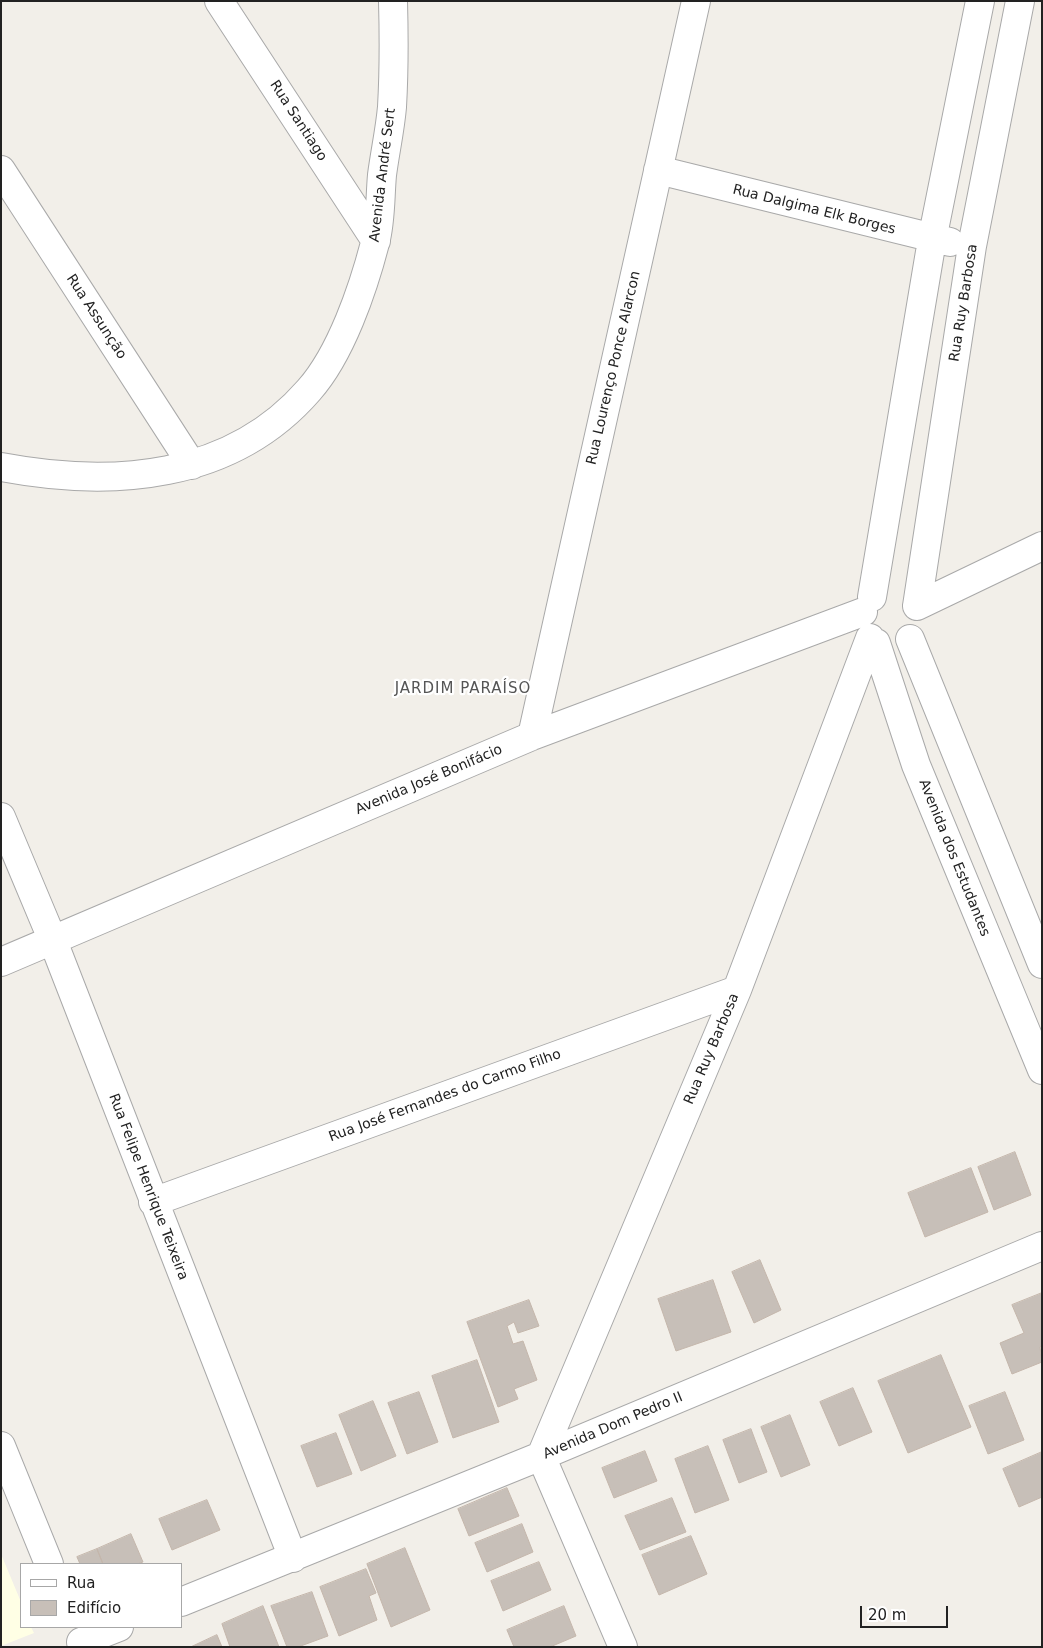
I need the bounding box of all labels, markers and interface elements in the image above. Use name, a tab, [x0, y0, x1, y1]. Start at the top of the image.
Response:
street label: Rua Santiago	[266, 78, 330, 164]
street label: Avenida André Sert	[366, 107, 400, 243]
street label: Rua Dalgima Elk Borges	[731, 182, 897, 238]
street label: Rua Ruy Barbosa	[946, 243, 982, 363]
street label: Rua Lourenço Ponce Alarcon	[583, 269, 645, 467]
street label: Rua Assunção	[62, 271, 130, 363]
district label: JARDIM PARAÍSO	[393, 680, 533, 698]
street label: Avenida José Bonifácio	[353, 741, 505, 819]
street label: Avenida dos Estudantes	[915, 777, 993, 939]
street label: Rua Ruy Barbosa	[681, 991, 743, 1107]
street label: Rua José Fernandes do Carmo Filho	[327, 1046, 563, 1146]
street label: Rua Felipe Henrique Teixeira	[105, 1091, 191, 1283]
street label: Avenida Dom Pedro II	[541, 1389, 685, 1463]
legend	[20, 1563, 182, 1628]
text: Rua	[67, 1574, 95, 1592]
scale bar	[863, 1596, 950, 1628]
text: Edifício	[67, 1599, 121, 1617]
text: 20 m	[868, 1606, 906, 1624]

